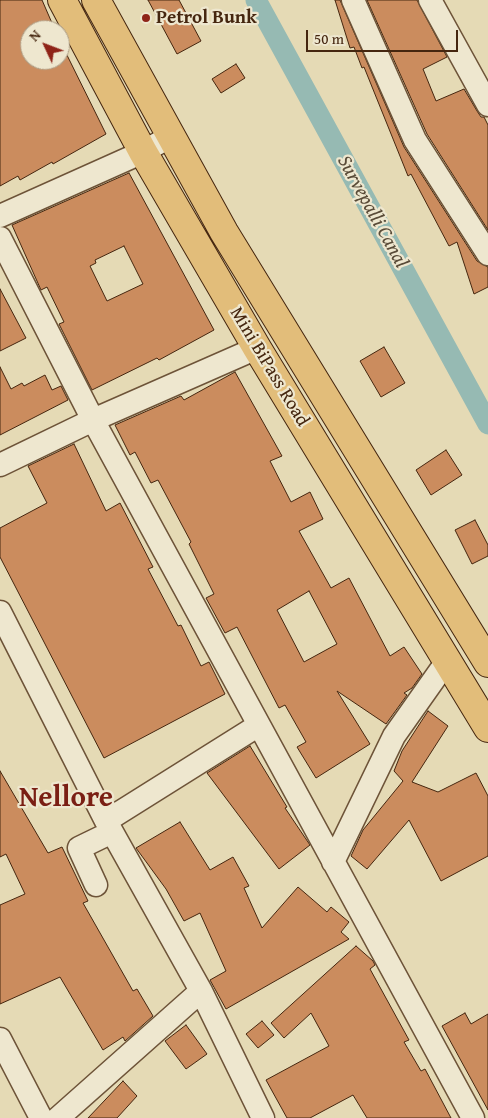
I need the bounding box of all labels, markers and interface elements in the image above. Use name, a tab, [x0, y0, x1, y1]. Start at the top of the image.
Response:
place label: Petrol Bunk	[156, 7, 257, 29]
marker: Petrol Bunk	[140, 12, 152, 24]
north arrow	[20, 20, 70, 70]
scale bar	[308, 20, 460, 52]
text: N	[24, 25, 45, 46]
text: 50 m	[314, 28, 344, 49]
water label: Survepalli Canal	[331, 152, 413, 272]
street label: Mini BiPass Road	[224, 303, 314, 431]
district label: Nellore	[19, 782, 113, 816]

